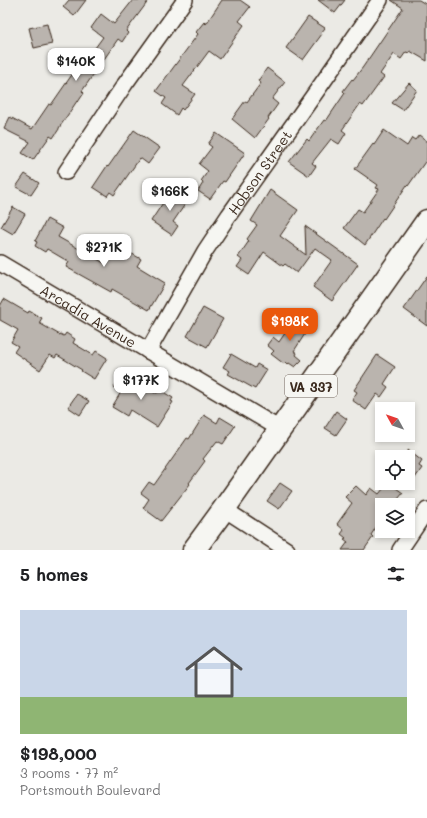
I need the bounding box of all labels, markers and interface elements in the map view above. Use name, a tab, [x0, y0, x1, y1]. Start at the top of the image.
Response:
pin: $140K	[48, 48, 104, 82]
text: $140K	[57, 52, 95, 69]
street label: Hobson Street	[223, 126, 296, 218]
pin: $166K	[142, 178, 198, 212]
text: $166K	[151, 182, 189, 199]
pin: $271K	[76, 234, 132, 268]
text: $271K	[86, 238, 122, 255]
street label: Arcadia Avenue	[37, 280, 140, 351]
pin: $198K	[262, 308, 318, 342]
text: $198K	[271, 312, 309, 329]
pin: $177K	[113, 367, 169, 401]
text: $177K	[123, 371, 159, 388]
road number: VA 337	[285, 375, 337, 397]
north arrow	[375, 402, 415, 442]
map controls	[375, 402, 415, 538]
button: locate	[375, 450, 415, 490]
button: layers	[375, 498, 415, 538]
text: 5 homes	[20, 563, 88, 585]
icon: filters	[385, 563, 407, 585]
icon: home	[178, 636, 250, 708]
text: $198,000	[20, 742, 97, 764]
text: 3 rooms · 77 m²	[20, 764, 118, 781]
text: Portsmouth Boulevard	[20, 781, 161, 798]

